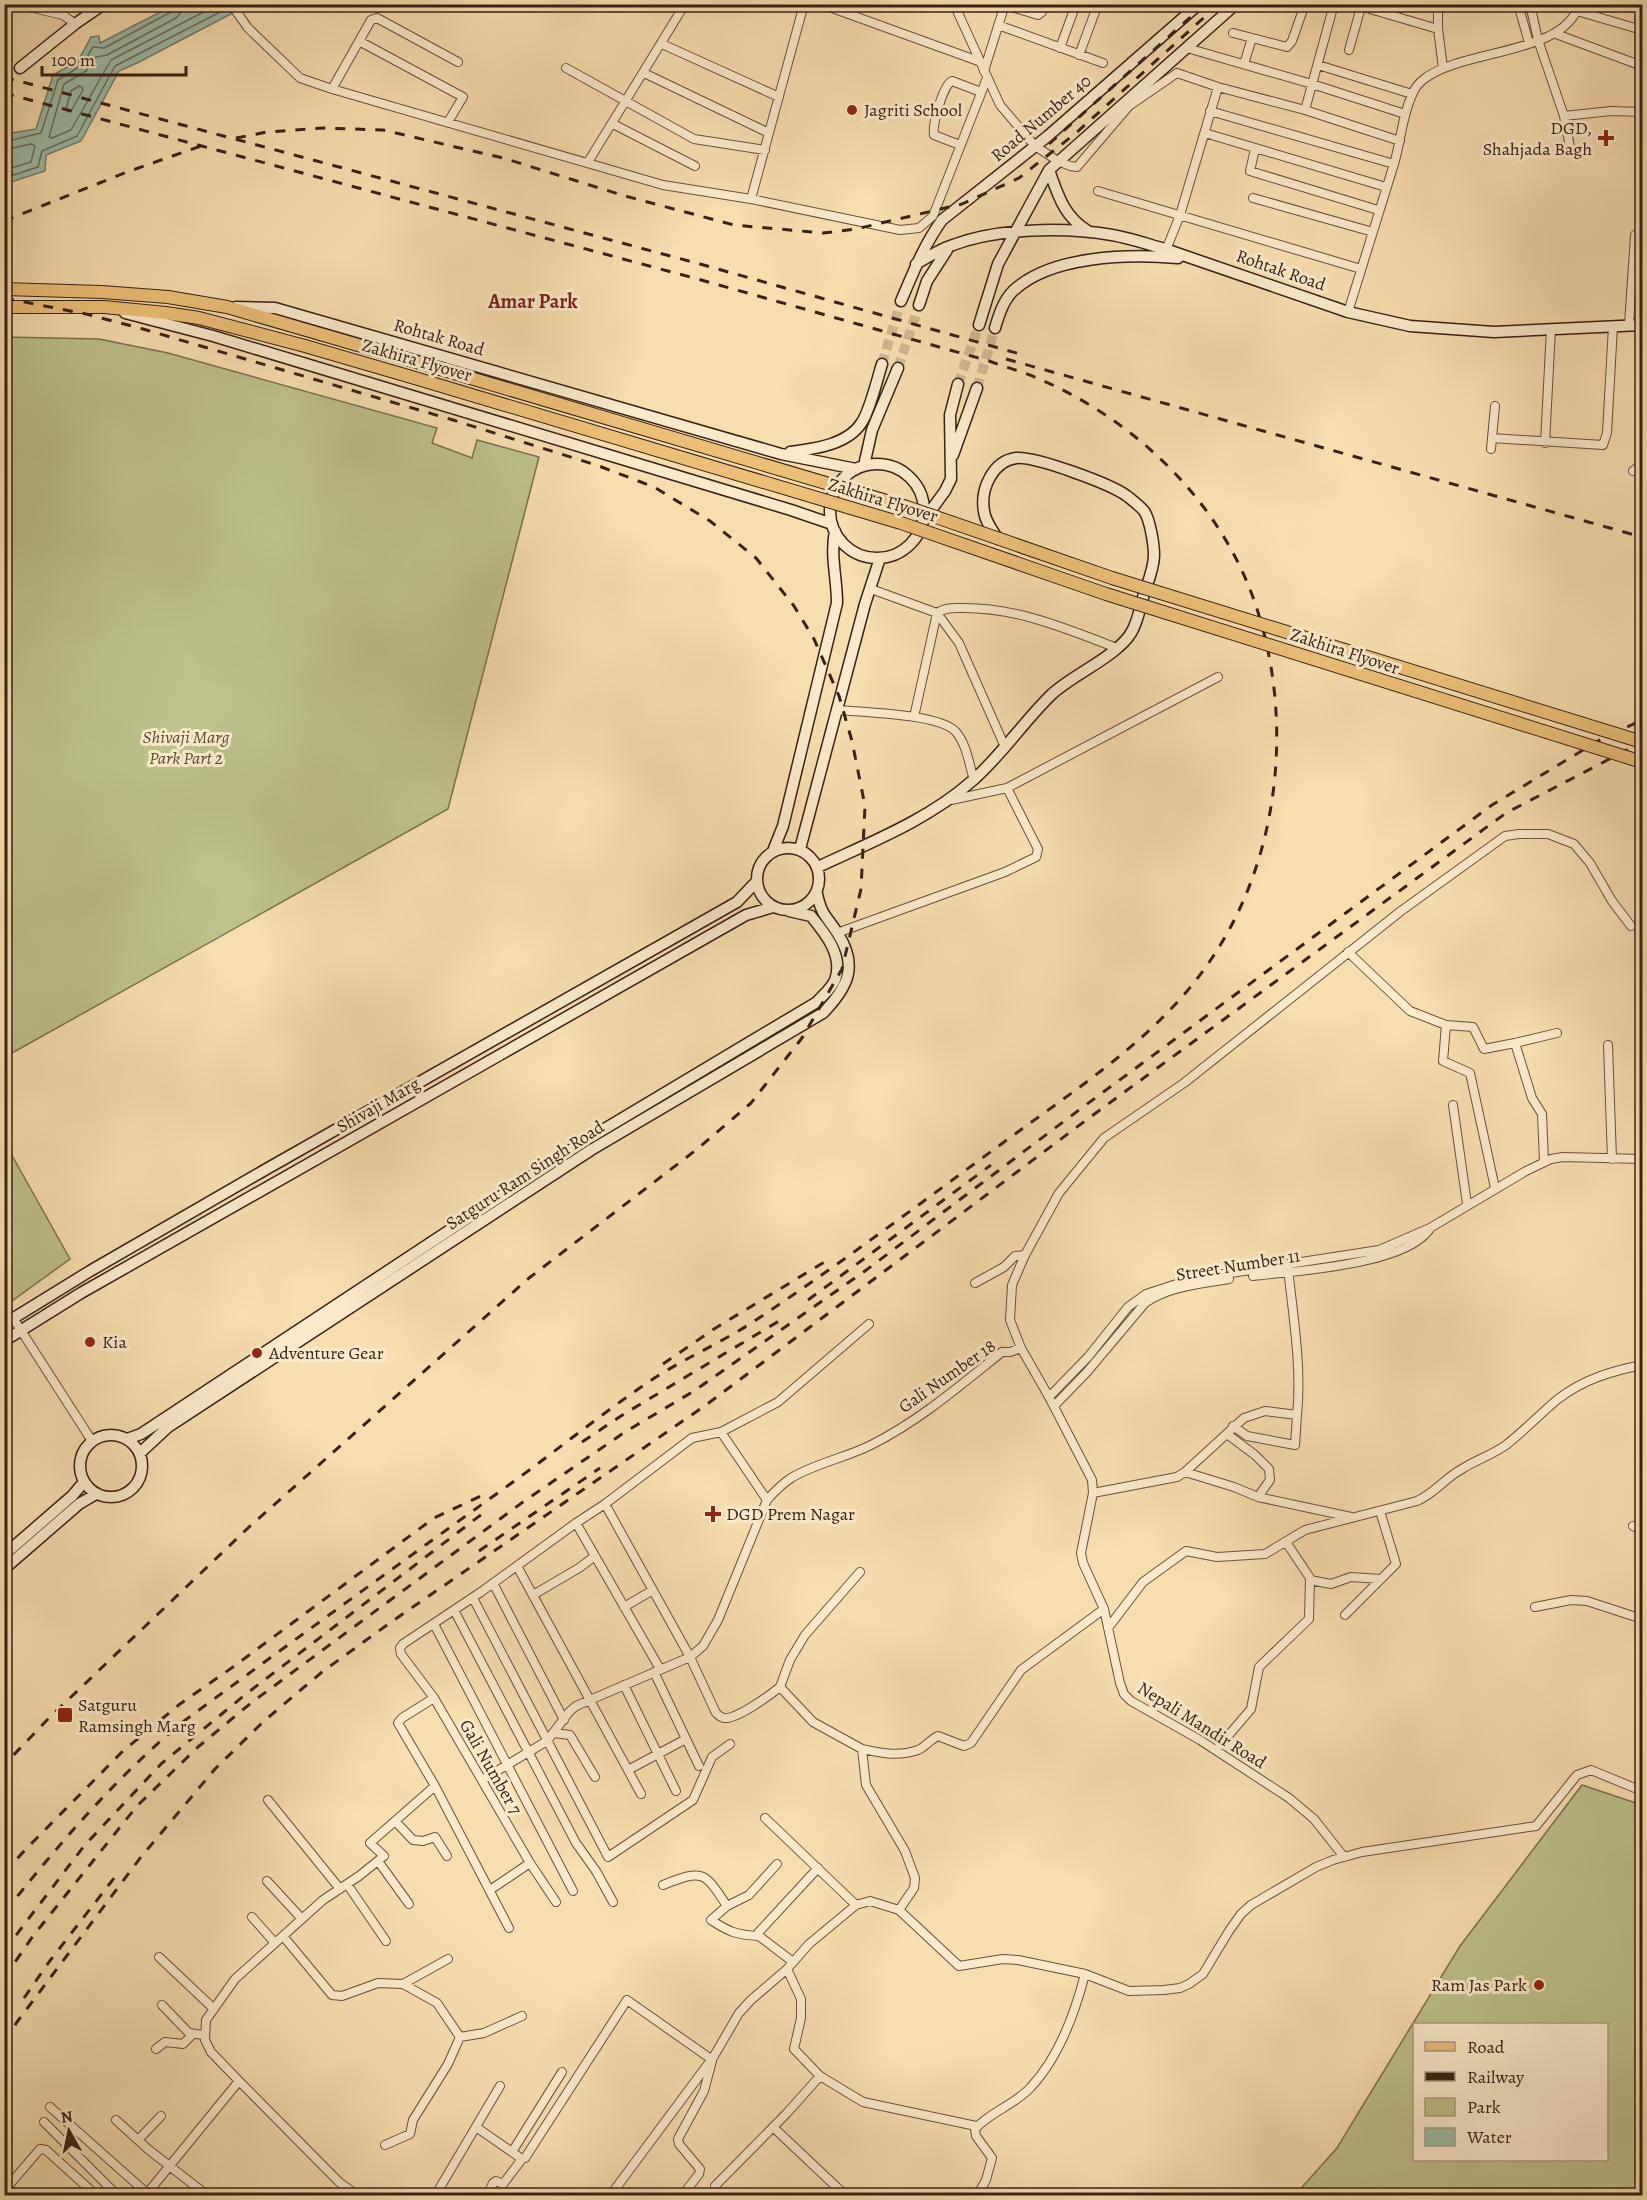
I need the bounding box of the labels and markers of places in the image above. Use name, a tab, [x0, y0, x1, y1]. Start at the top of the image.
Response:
place label: Jagriti School	[864, 98, 963, 122]
marker: Jagriti School	[845, 103, 859, 117]
place label: DGD, Shahjada Bagh	[1483, 116, 1592, 161]
marker: DGD, Shahjada Bagh	[1597, 129, 1615, 147]
place label: Kia	[102, 1330, 127, 1354]
marker: Kia	[83, 1335, 97, 1349]
place label: Adventure Gear	[268, 1341, 384, 1365]
marker: Adventure Gear	[250, 1346, 264, 1360]
place label: DGD Prem Nagar	[726, 1502, 855, 1526]
marker: DGD Prem Nagar	[704, 1505, 722, 1523]
place label: Satguru Ramsingh Marg	[78, 1693, 196, 1738]
marker: Satguru Ramsingh Marg	[56, 1706, 74, 1724]
place label: Ram Jas Park	[1431, 1973, 1527, 1997]
marker: Ram Jas Park	[1532, 1978, 1546, 1992]

